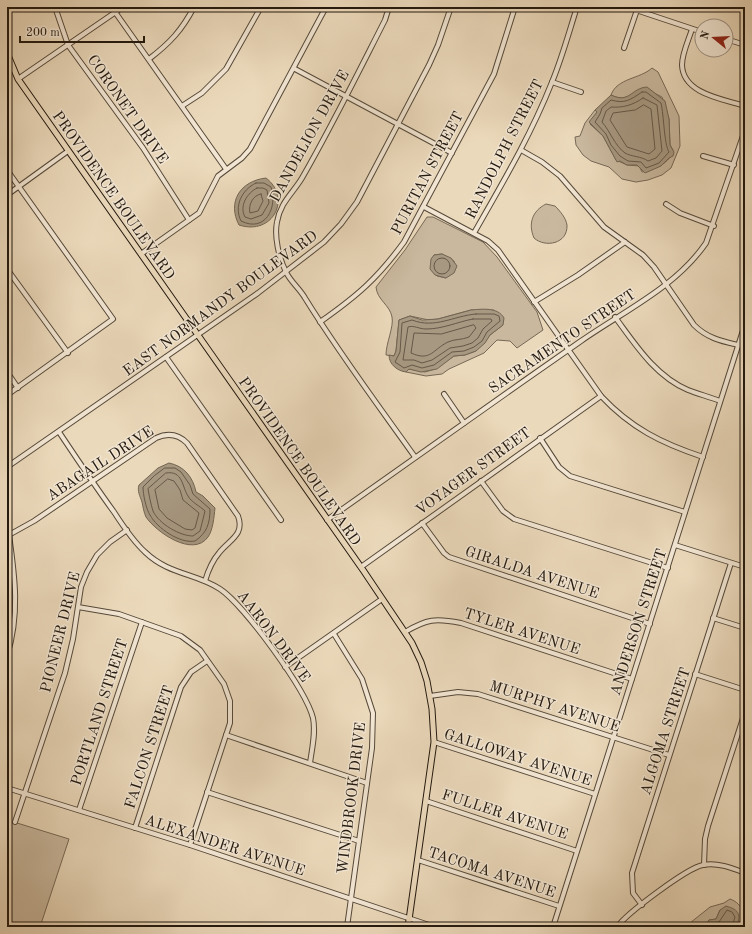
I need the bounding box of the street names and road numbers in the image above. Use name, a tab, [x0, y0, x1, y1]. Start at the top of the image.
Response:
street label: CORONET DRIVE	[84, 53, 170, 167]
street label: DANDELION DRIVE	[268, 68, 353, 205]
street label: RANDOLPH STREET	[464, 77, 547, 222]
street label: PROVIDENCE BOULEVARD	[49, 109, 177, 283]
street label: PURITAN STREET	[390, 110, 467, 238]
street label: EAST NORMANDY BOULEVARD	[121, 229, 321, 380]
street label: SACRAMENTO STREET	[487, 287, 639, 397]
street label: PROVIDENCE BOULEVARD	[235, 375, 363, 549]
street label: ABAGAIL DRIVE	[45, 424, 157, 504]
street label: VOYAGER STREET	[413, 425, 534, 519]
street label: GIRALDA AVENUE	[463, 545, 600, 602]
street label: ANDERSON STREET	[609, 547, 670, 698]
street label: PIONEER DRIVE	[39, 570, 84, 694]
street label: AARON DRIVE	[234, 588, 312, 685]
street label: TYLER AVENUE	[461, 607, 582, 658]
street label: PORTLAND STREET	[70, 637, 131, 788]
street label: ALGOMA STREET	[639, 666, 694, 797]
street label: MURPHY AVENUE	[487, 679, 622, 736]
street label: FALCON STREET	[123, 684, 177, 811]
street label: WINDBROOK DRIVE	[336, 721, 369, 875]
street label: GALLOWAY AVENUE	[442, 727, 593, 789]
street label: FULLER AVENUE	[440, 788, 570, 843]
street label: ALEXANDER AVENUE	[142, 813, 307, 879]
street label: TACOMA AVENUE	[426, 846, 557, 901]

